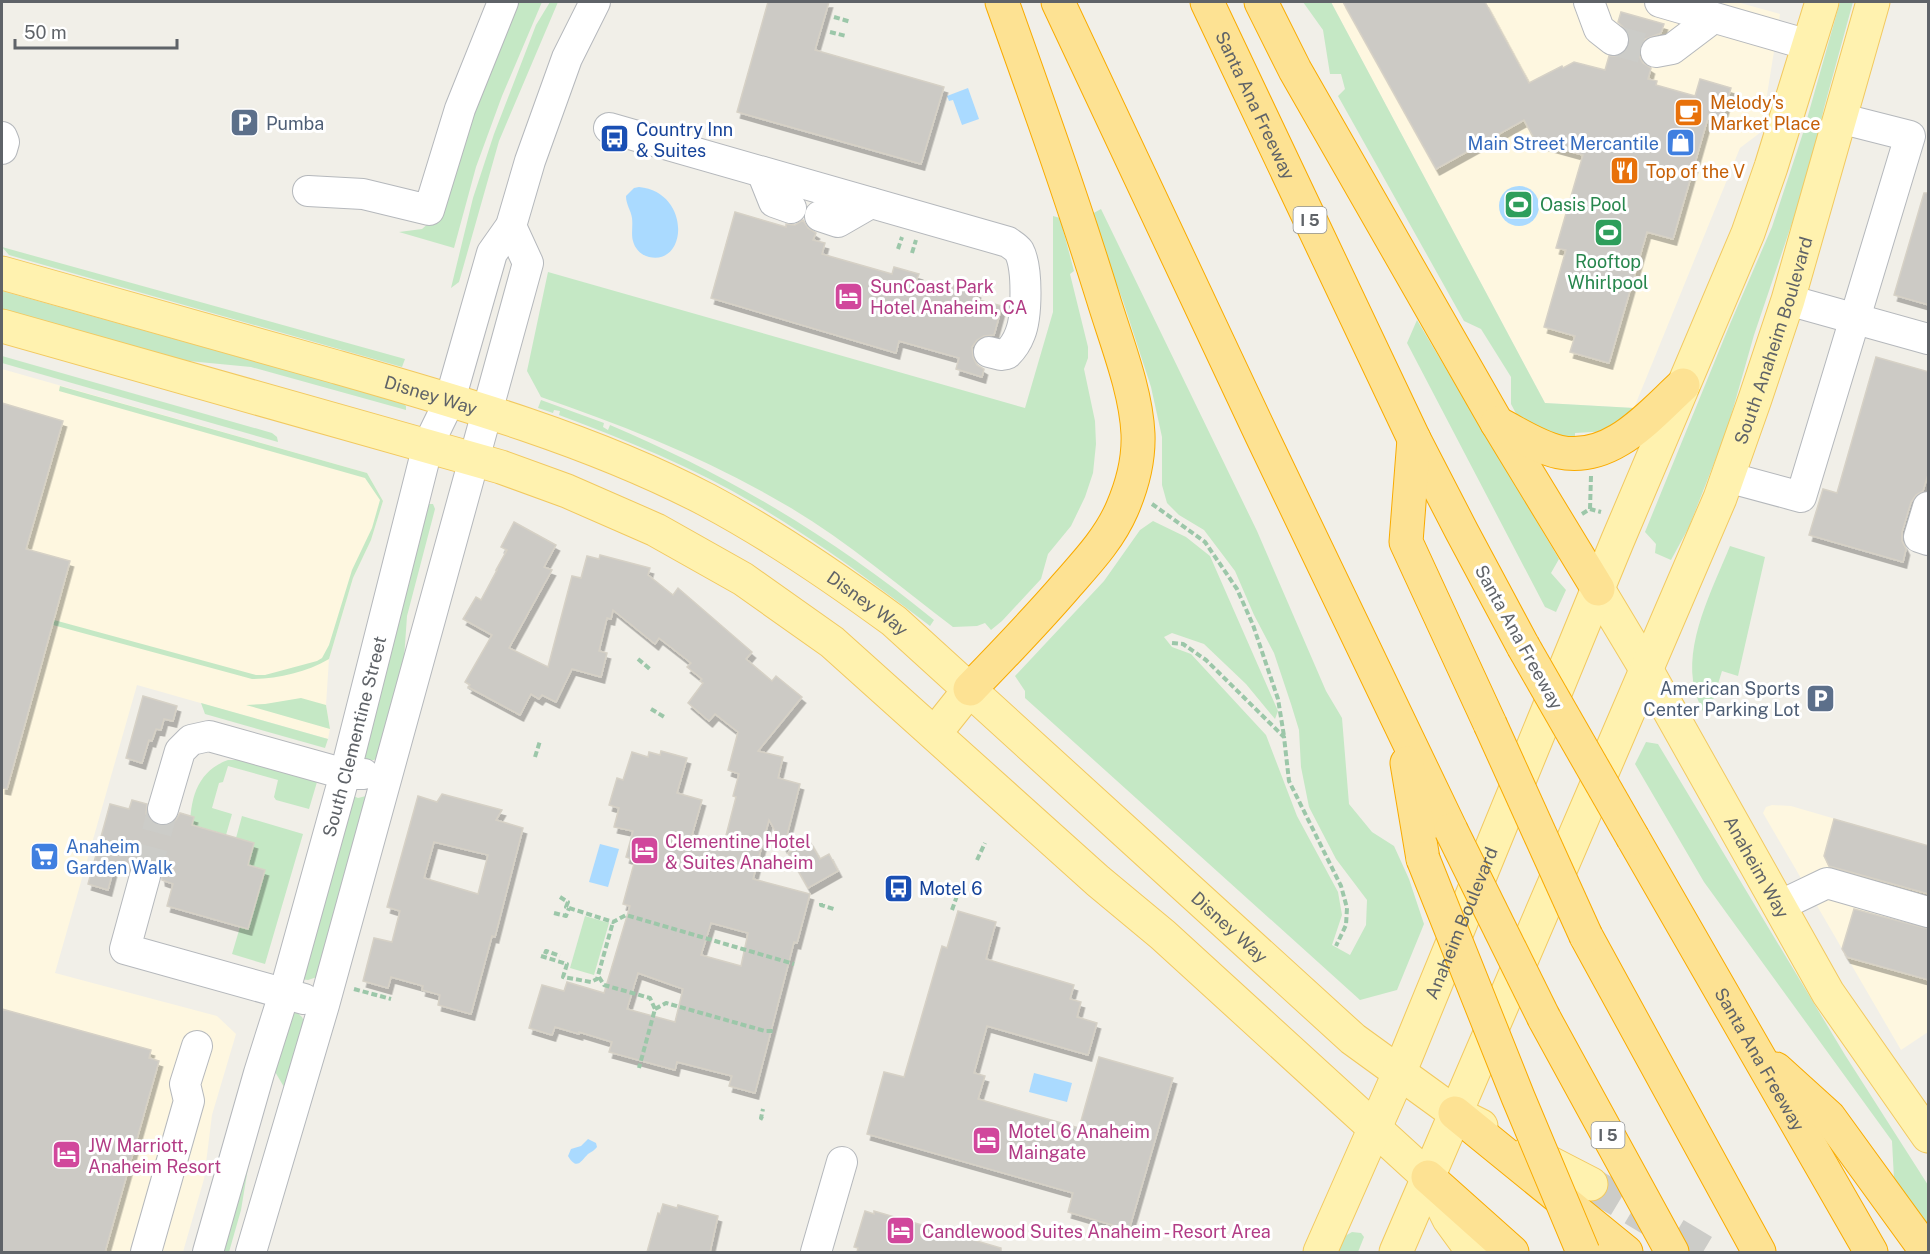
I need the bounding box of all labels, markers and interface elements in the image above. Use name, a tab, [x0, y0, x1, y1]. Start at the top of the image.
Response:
scale bar	[15, 12, 177, 50]
text: 50 m	[24, 22, 67, 43]
street label: Santa Ana Freeway	[1212, 27, 1300, 183]
place label: Melody's Market Place	[1710, 92, 1820, 134]
cafe icon: Melody's Market Place	[1673, 96, 1705, 128]
parking icon: Pumba	[229, 107, 261, 139]
place label: Pumba	[266, 113, 324, 134]
place label: Country Inn & Suites	[636, 119, 733, 161]
bus stop icon: Country Inn & Suites	[599, 123, 631, 155]
shop icon: Main Street Mercantile	[1664, 127, 1696, 159]
place label: Main Street Mercantile	[1468, 133, 1659, 154]
restaurant icon: Top of the V	[1609, 155, 1641, 187]
place label: Top of the V	[1646, 161, 1745, 182]
sports icon: Oasis Pool	[1503, 188, 1535, 220]
place label: Oasis Pool	[1540, 194, 1627, 215]
road number: I 5	[1294, 207, 1326, 233]
sports icon: Rooftop Whirlpool	[1592, 216, 1624, 248]
street label: South Anaheim Boulevard	[1729, 234, 1816, 447]
place label: Rooftop Whirlpool	[1567, 251, 1649, 293]
place label: SunCoast Park Hotel Anaheim, CA	[870, 276, 1028, 318]
hotel icon: SunCoast Park Hotel Anaheim, CA	[833, 280, 865, 312]
street label: Disney Way	[382, 371, 480, 419]
street label: Santa Ana Freeway	[1471, 561, 1568, 713]
street label: Disney Way	[823, 566, 913, 640]
street label: South Clementine Street	[318, 634, 390, 839]
place label: American Sports Center Parking Lot	[1643, 678, 1800, 720]
parking icon: American Sports Center Parking Lot	[1805, 682, 1837, 714]
street label: Anaheim Way	[1720, 812, 1794, 922]
place label: Clementine Hotel & Suites Anaheim	[665, 831, 813, 873]
hotel icon: Clementine Hotel & Suites Anaheim	[628, 835, 660, 867]
place label: Anaheim Garden Walk	[66, 836, 173, 878]
supermarket icon: Anaheim Garden Walk	[29, 840, 61, 872]
street label: Anaheim Boulevard	[1420, 844, 1501, 1002]
bus stop icon: Motel 6	[882, 872, 914, 904]
place label: Motel 6	[919, 878, 983, 899]
street label: Disney Way	[1187, 887, 1273, 967]
street label: Santa Ana Freeway	[1711, 984, 1810, 1135]
place label: Motel 6 Anaheim Maingate	[1008, 1121, 1150, 1163]
road number: I 5	[1592, 1122, 1624, 1148]
hotel icon: Motel 6 Anaheim Maingate	[971, 1125, 1003, 1157]
place label: JW Marriott, Anaheim Resort	[88, 1135, 221, 1177]
hotel icon: JW Marriott, Anaheim Resort	[51, 1139, 83, 1171]
hotel icon: Candlewood Suites Anaheim - Resort Area	[885, 1215, 917, 1247]
place label: Candlewood Suites Anaheim - Resort Area	[922, 1221, 1271, 1242]

